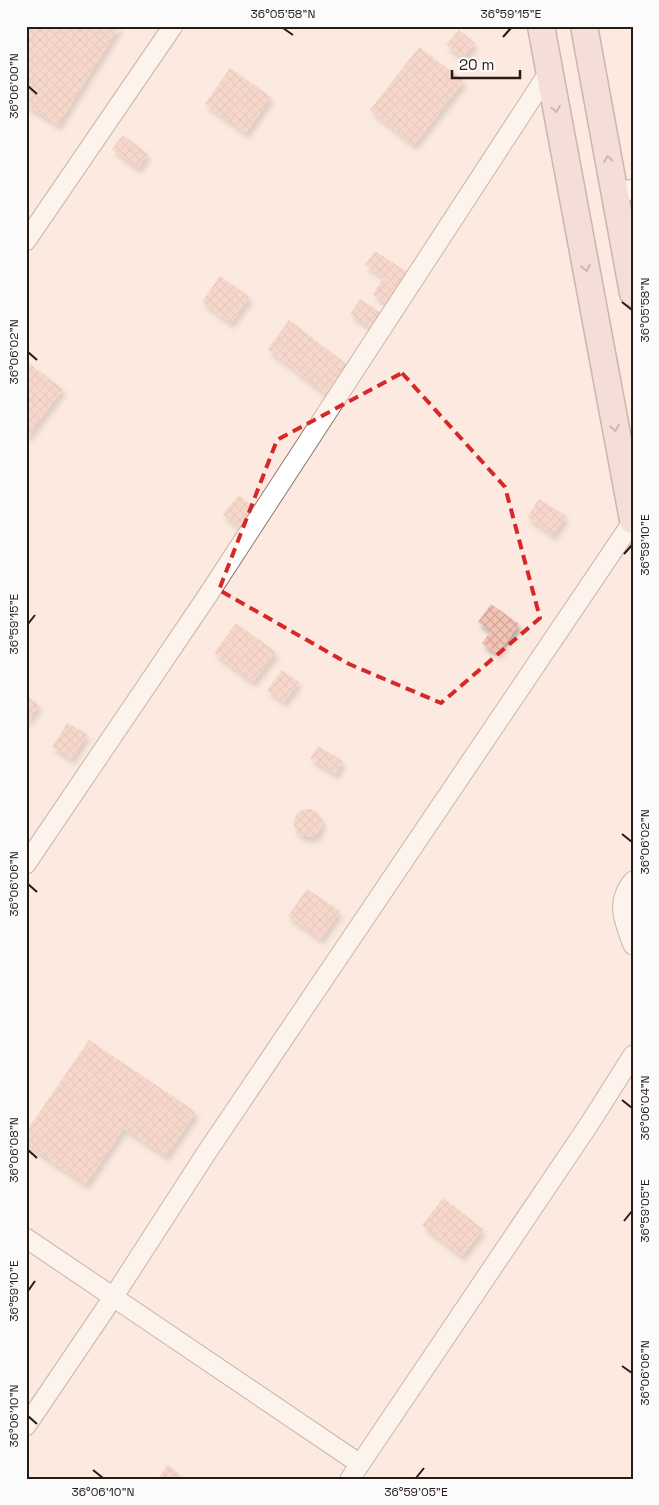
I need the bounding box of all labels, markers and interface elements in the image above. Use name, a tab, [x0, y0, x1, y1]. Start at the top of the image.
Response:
text: 36°05'58"N	[251, 6, 315, 22]
text: 36°59'15"E	[481, 6, 542, 22]
scale bar	[452, 48, 519, 80]
text: 36°06'00"N	[6, 53, 22, 119]
text: 20 m	[459, 55, 494, 74]
one-way arrow	[550, 104, 560, 113]
one-way arrow	[604, 155, 614, 163]
one-way arrow	[580, 264, 590, 273]
text: 36°05'58"N	[637, 278, 653, 342]
text: 36°06'02"N	[6, 319, 22, 385]
one-way arrow	[610, 424, 620, 433]
text: 36°59'10"E	[637, 514, 653, 576]
text: 36°59'15"E	[6, 593, 22, 654]
text: 36°06'02"N	[637, 809, 653, 875]
text: 36°06'06"N	[6, 851, 22, 917]
text: 36°06'04"N	[637, 1075, 653, 1141]
text: 36°06'08"N	[6, 1117, 22, 1183]
text: 36°59'05"E	[637, 1179, 653, 1243]
text: 36°59'10"E	[6, 1260, 22, 1322]
text: 36°06'06"N	[637, 1340, 653, 1406]
text: 36°06'10"N	[6, 1385, 22, 1448]
text: 36°06'10"N	[72, 1484, 135, 1500]
text: 36°59'05"E	[384, 1484, 448, 1500]

